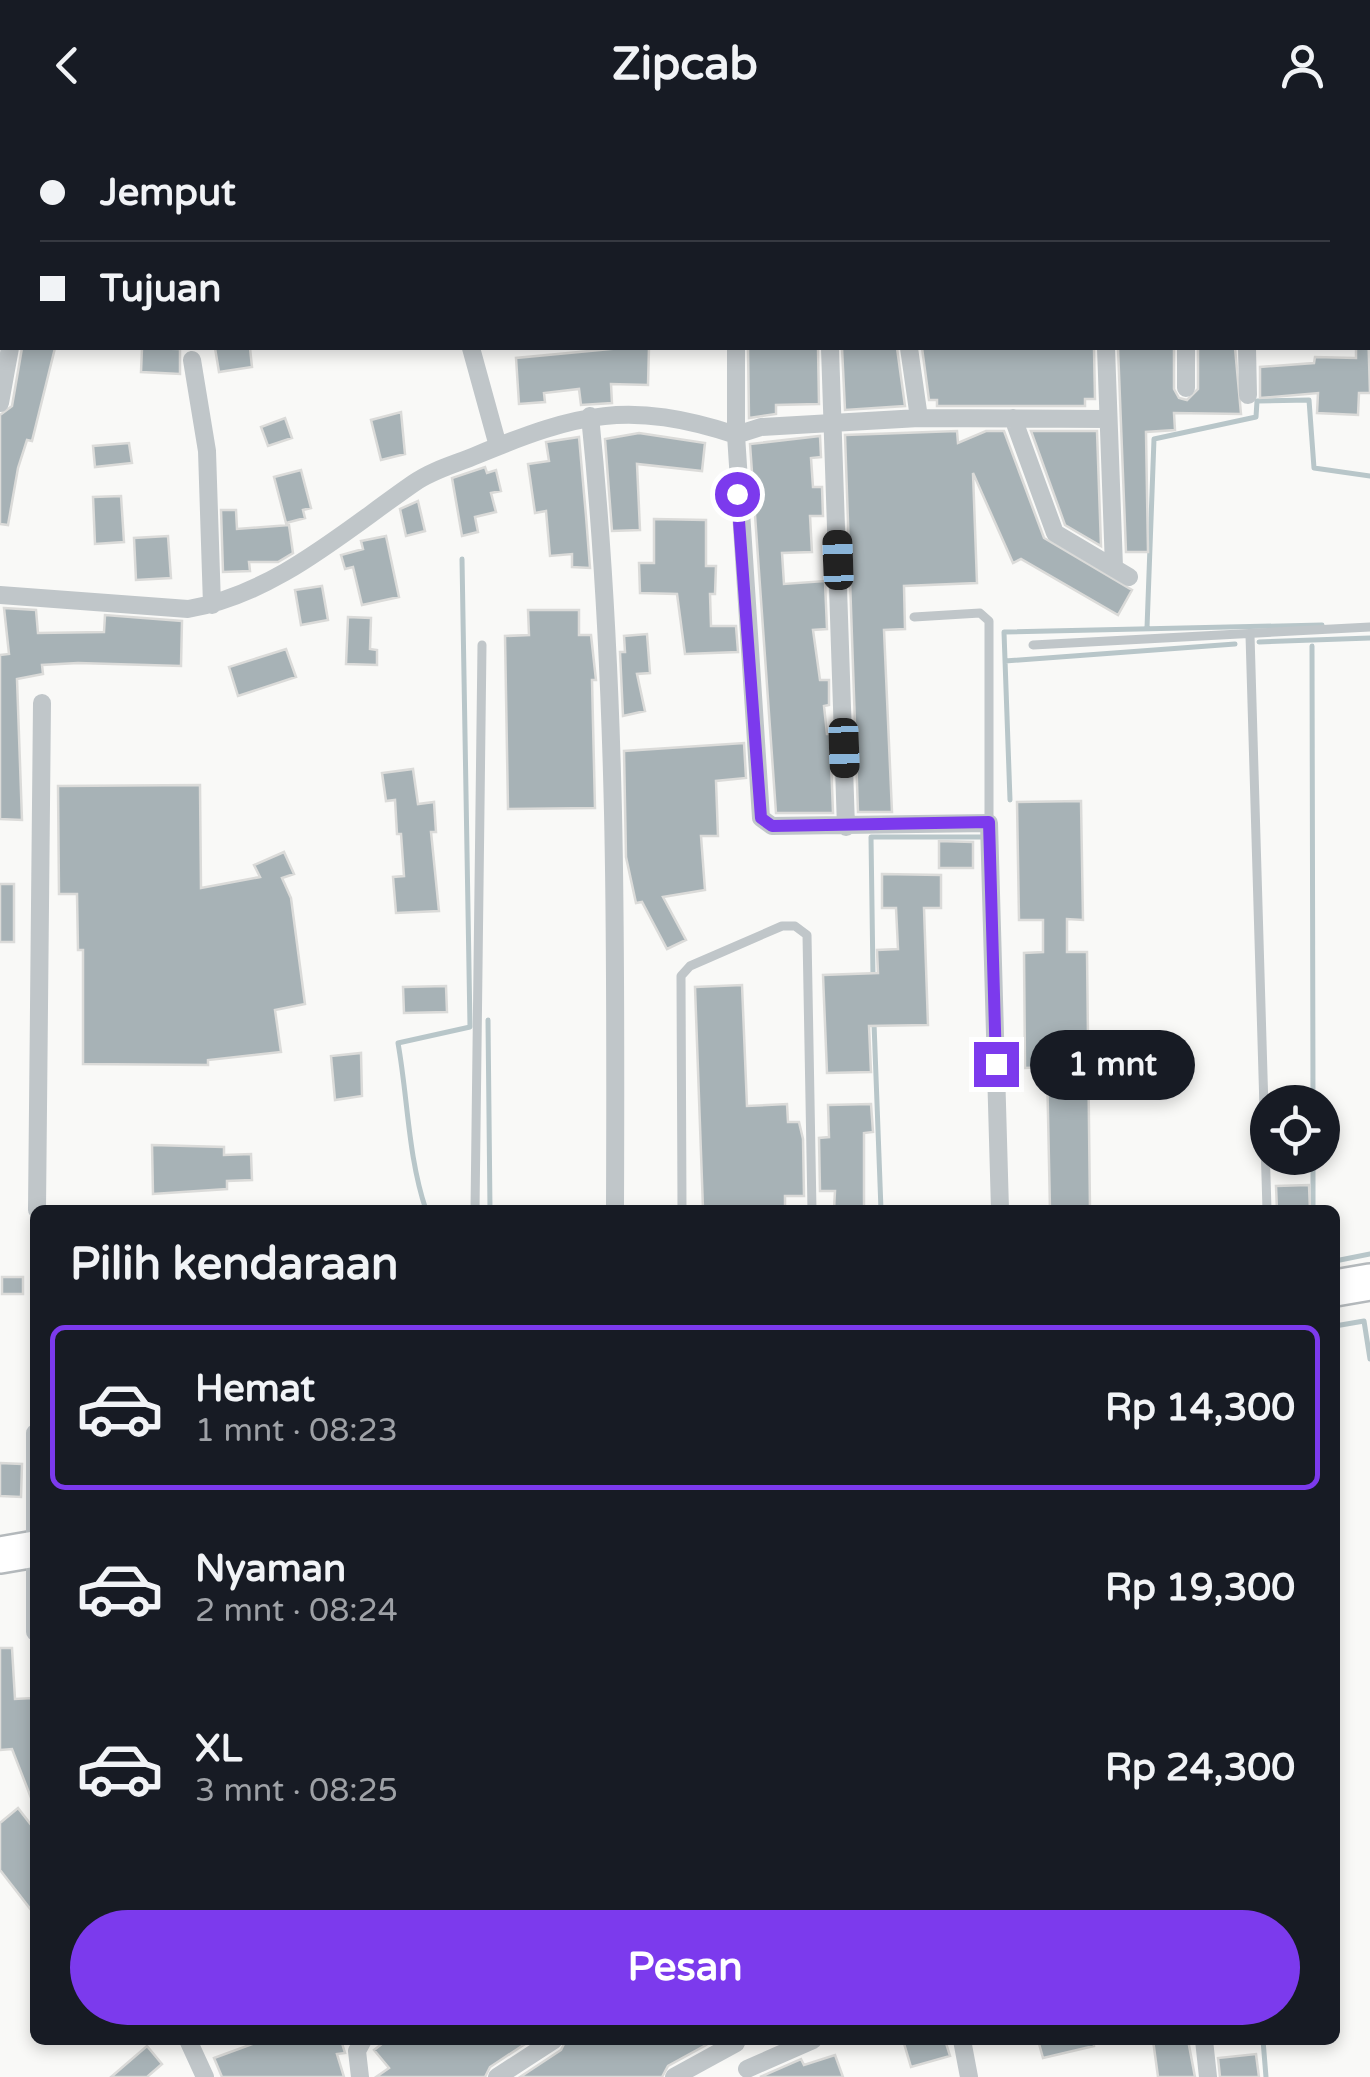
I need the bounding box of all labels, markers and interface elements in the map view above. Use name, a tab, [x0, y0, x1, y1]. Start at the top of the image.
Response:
icon: back	[40, 38, 95, 93]
text: Zipcab	[612, 38, 758, 92]
icon: person	[1275, 38, 1330, 93]
text: Jemput	[100, 170, 236, 216]
text: Tujuan	[100, 266, 221, 312]
route start	[715, 472, 760, 517]
car	[822, 529, 854, 591]
car	[828, 717, 860, 779]
callout: 1 mnt	[1031, 1029, 1196, 1099]
route end	[974, 1042, 1019, 1087]
text: 1 mnt	[1068, 1046, 1157, 1084]
map controls	[1250, 1085, 1340, 1175]
button: locate	[1250, 1085, 1340, 1175]
text: Pilih kendaraan	[70, 1238, 399, 1292]
icon: car	[75, 1363, 165, 1453]
text: Hemat	[195, 1366, 315, 1412]
text: Rp 14,300	[1105, 1385, 1295, 1431]
text: 1 mnt · 08:23	[195, 1412, 398, 1450]
icon: car	[75, 1543, 165, 1633]
text: Nyaman	[195, 1546, 346, 1592]
text: Rp 19,300	[1105, 1565, 1295, 1611]
text: 2 mnt · 08:24	[195, 1592, 398, 1630]
icon: car	[75, 1723, 165, 1813]
text: XL	[195, 1726, 242, 1772]
text: Rp 24,300	[1105, 1745, 1295, 1791]
text: 3 mnt · 08:25	[195, 1772, 398, 1810]
button: Pesan	[70, 1910, 1300, 2025]

